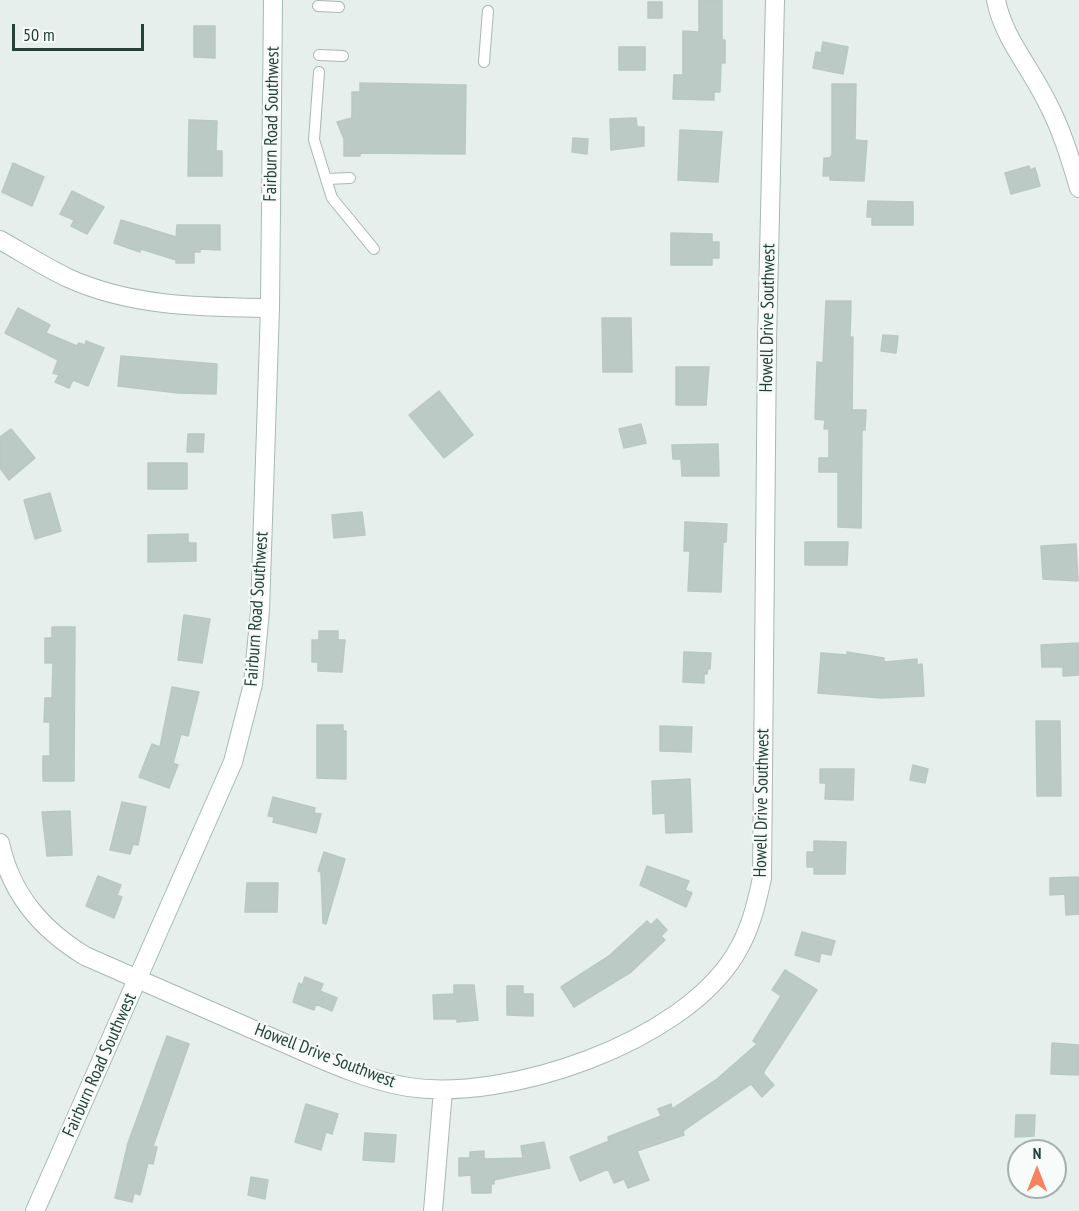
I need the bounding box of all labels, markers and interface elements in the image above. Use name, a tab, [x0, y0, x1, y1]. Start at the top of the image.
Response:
scale bar	[15, 12, 147, 50]
text: 50 m	[23, 23, 55, 46]
street label: Fairburn Road Southwest	[260, 46, 284, 202]
street label: Howell Drive Southwest	[756, 243, 780, 393]
street label: Fairburn Road Southwest	[241, 531, 273, 687]
street label: Howell Drive Southwest	[750, 728, 774, 878]
street label: Fairburn Road Southwest	[59, 990, 141, 1140]
street label: Howell Drive Southwest	[252, 1019, 398, 1093]
north arrow	[1007, 1139, 1067, 1199]
text: N	[1033, 1143, 1041, 1163]

